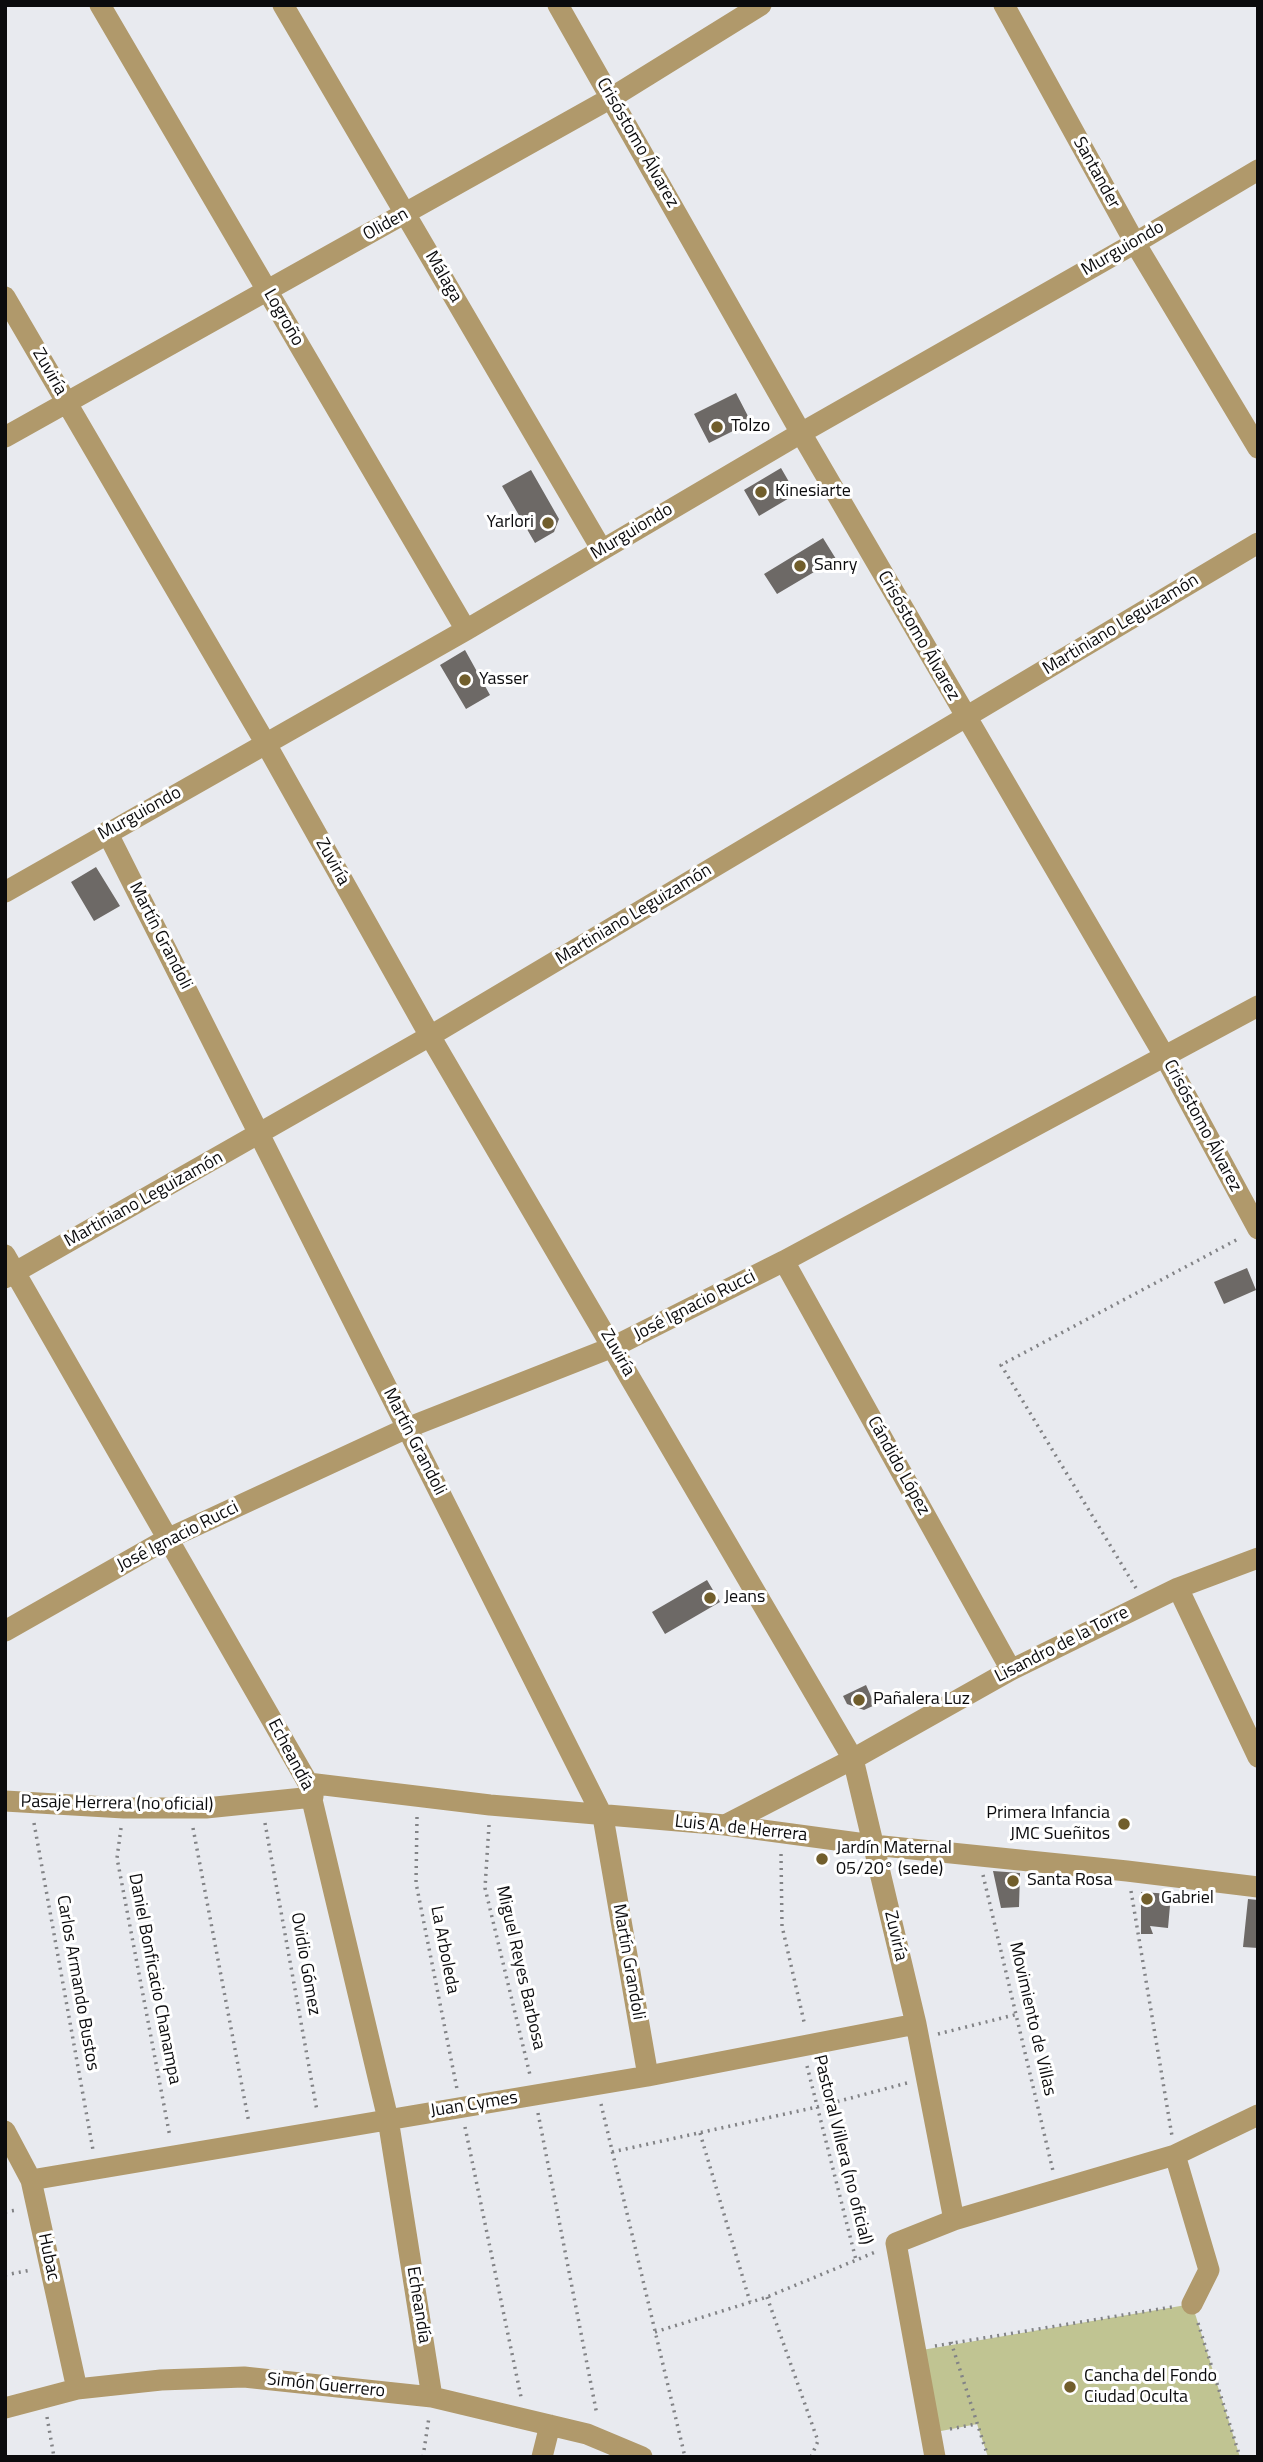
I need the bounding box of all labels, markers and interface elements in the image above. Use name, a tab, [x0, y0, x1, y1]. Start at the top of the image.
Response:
street label: Crisóstomo Álvarez	[591, 74, 683, 212]
street label: Santander	[1068, 134, 1124, 212]
street label: Oliden	[360, 204, 412, 246]
street label: Murguiondo	[1078, 217, 1168, 281]
street label: Málaga	[420, 248, 466, 306]
street label: Logroño	[258, 286, 308, 350]
street label: Zuviría	[27, 345, 71, 399]
place label: Tolzo	[731, 416, 770, 438]
marker: Tolzo	[709, 419, 725, 435]
place label: Kinesiarte	[775, 481, 851, 503]
marker: Kinesiarte	[753, 484, 769, 500]
street label: Murguiondo	[587, 499, 677, 565]
place label: Yarlori	[486, 512, 534, 534]
marker: Yarlori	[540, 515, 556, 531]
place label: Sanry	[814, 555, 857, 577]
marker: Sanry	[792, 558, 808, 574]
street label: Crisóstomo Álvarez	[872, 567, 964, 705]
street label: Martiniano Leguizamón	[1039, 570, 1203, 680]
place label: Yasser	[479, 669, 529, 691]
marker: Yasser	[457, 672, 473, 688]
street label: Murguiondo	[95, 782, 185, 846]
street label: Zuviría	[310, 835, 354, 889]
street label: Martiniano Leguizamón	[552, 860, 716, 970]
street label: Martín Grandoli	[124, 879, 196, 993]
street label: Crisóstomo Álvarez	[1158, 1056, 1246, 1196]
street label: Martiniano Leguizamón	[61, 1147, 227, 1253]
street label: José Ignacio Rucci	[631, 1266, 759, 1346]
street label: Zuviría	[595, 1326, 639, 1380]
street label: Martín Grandoli	[378, 1385, 450, 1499]
street label: Cándido López	[862, 1413, 934, 1519]
street label: José Ignacio Rucci	[114, 1497, 242, 1577]
place label: Jeans	[724, 1587, 765, 1609]
marker: Jeans	[702, 1590, 718, 1606]
street label: Lisandro de la Torre	[992, 1602, 1132, 1688]
place label: Pañalera Luz	[873, 1689, 970, 1711]
marker: Pañalera Luz	[851, 1692, 867, 1708]
street label: Echeandía	[262, 1716, 318, 1794]
street label: Pasaje Herrera (no oficial)	[21, 1792, 213, 1816]
place label: Primera Infancia JMC Sueñitos	[986, 1803, 1110, 1846]
street label: Luis A. de Herrera	[674, 1811, 808, 1847]
marker: Primera Infancia JMC Sueñitos	[1116, 1816, 1132, 1832]
place label: Jardín Maternal 05/20° (sede)	[836, 1838, 952, 1881]
marker: Jardín Maternal 05/20° (sede)	[814, 1851, 830, 1867]
place label: Santa Rosa	[1027, 1870, 1112, 1892]
street label: Daniel Bonficacio Chanampa	[123, 1872, 185, 2086]
marker: Santa Rosa	[1005, 1873, 1021, 1889]
street label: Miguel Reyes Barbosa	[491, 1884, 549, 2052]
place label: Gabriel	[1161, 1888, 1214, 1910]
marker: Gabriel	[1139, 1891, 1155, 1907]
street label: Carlos Armando Bustos	[51, 1894, 103, 2072]
street label: Martín Grandoli	[607, 1902, 649, 2022]
street label: La Arboleda	[425, 1904, 463, 1996]
street label: Zuviría	[879, 1909, 911, 1963]
street label: Ovidio Gómez	[285, 1911, 325, 2017]
street label: Movimiento de Villas	[1004, 1940, 1060, 2098]
street label: Pastoral Villera (no oficial)	[808, 2053, 876, 2247]
street label: Juan Cymes	[429, 2087, 519, 2123]
street label: Hubac	[32, 2231, 64, 2283]
street label: Echeandía	[401, 2265, 435, 2345]
place label: Cancha del Fondo Ciudad Oculta	[1084, 2366, 1217, 2408]
street label: Simón Guerrero	[266, 2369, 386, 2403]
marker: Cancha del Fondo Ciudad Oculta	[1062, 2379, 1078, 2395]

